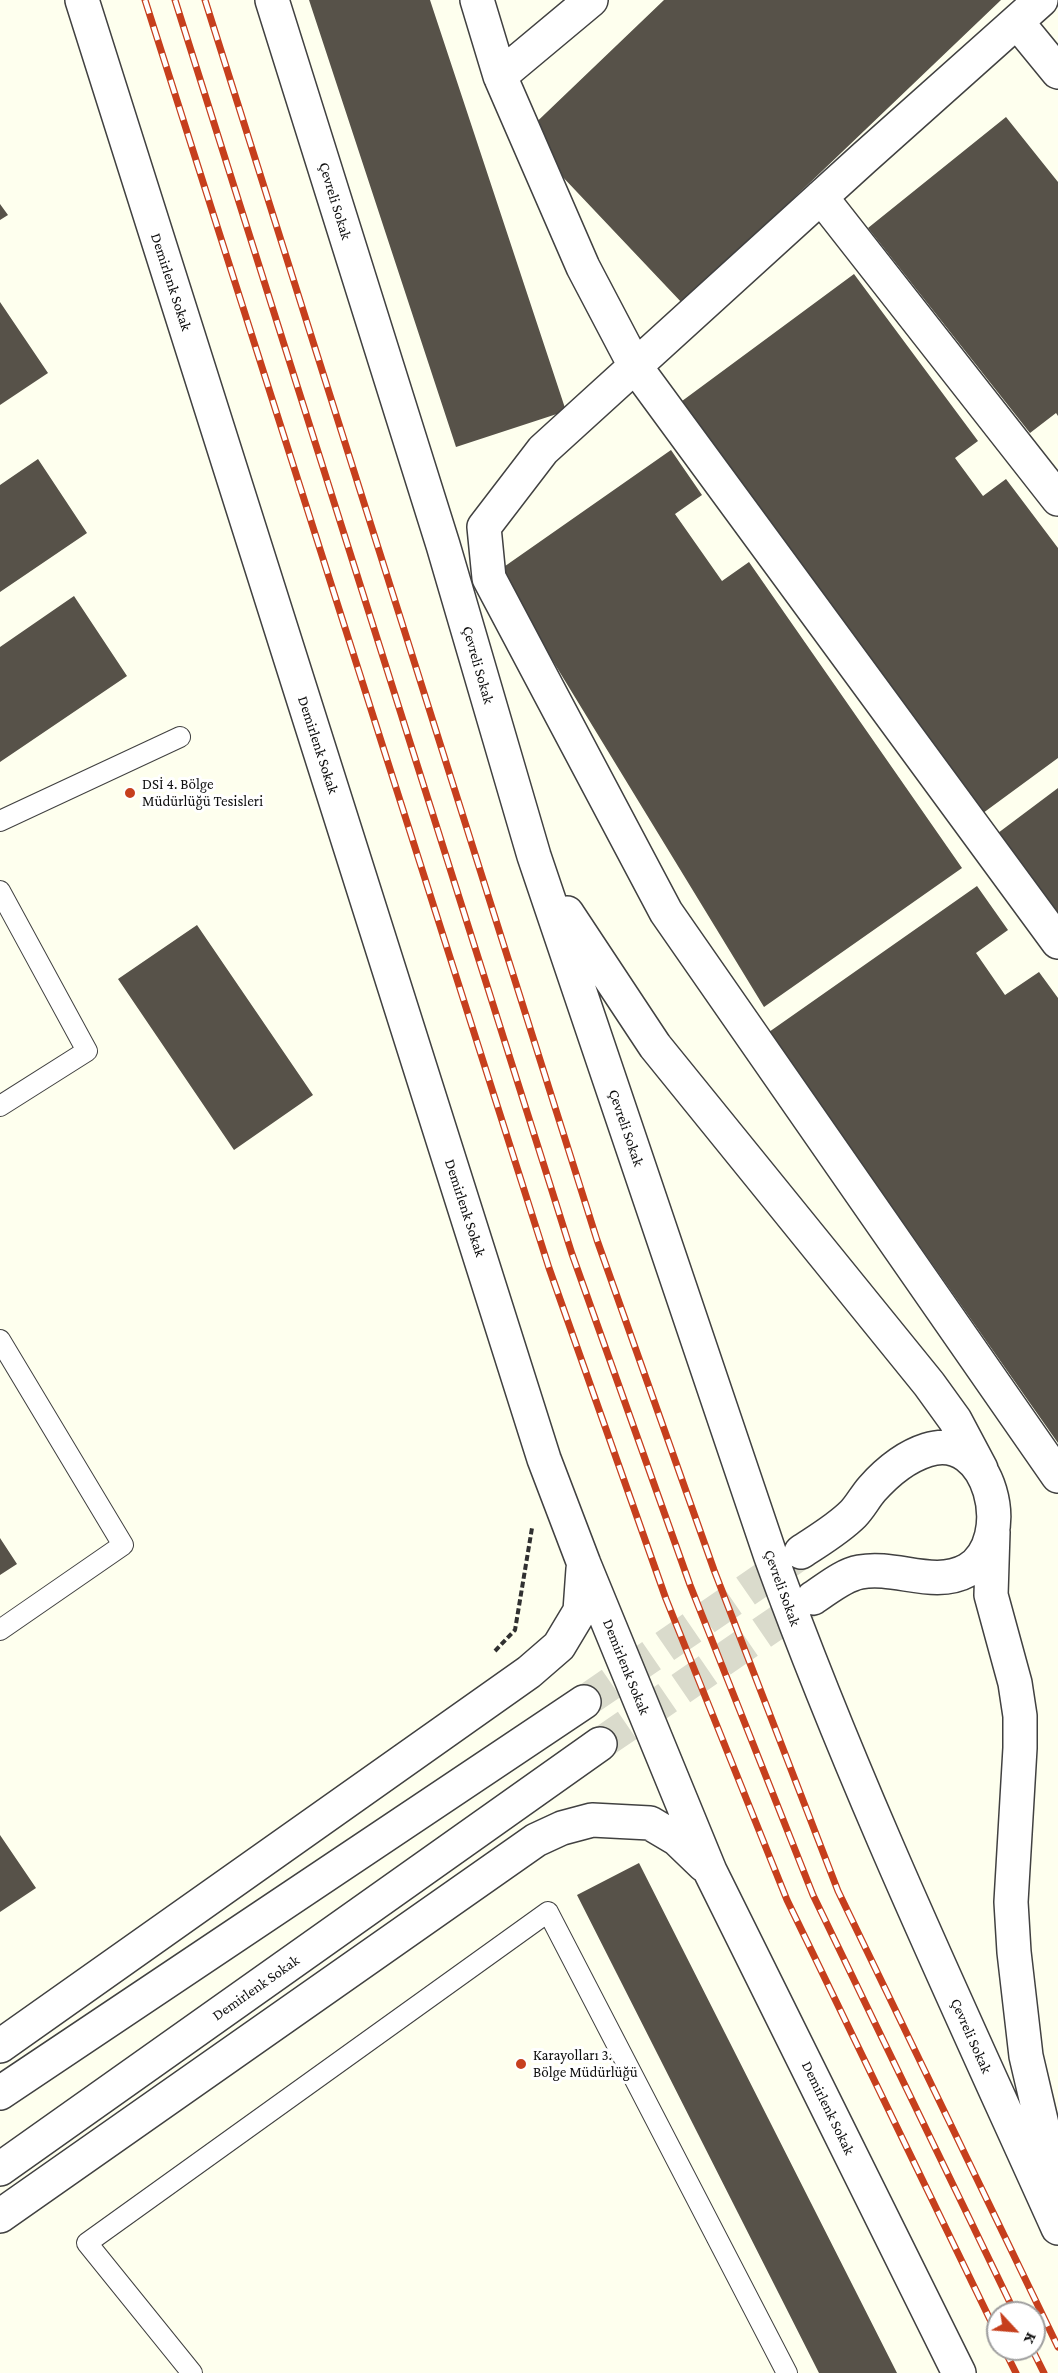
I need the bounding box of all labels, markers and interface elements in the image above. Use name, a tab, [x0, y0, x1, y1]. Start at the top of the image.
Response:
street label: Çevreli Sokak	[315, 160, 355, 242]
street label: Demirlenk Sokak	[147, 231, 195, 333]
street label: Çevreli Sokak	[458, 624, 498, 706]
street label: Demirlenk Sokak	[294, 694, 342, 796]
place label: DSİ 4. Bölge Müdürlüğü Tesisleri	[142, 775, 263, 810]
marker: DSİ 4. Bölge Müdürlüğü Tesisleri	[123, 786, 137, 800]
street label: Çevreli Sokak	[604, 1087, 648, 1169]
street label: Demirlenk Sokak	[441, 1157, 489, 1259]
street label: Çevreli Sokak	[760, 1547, 804, 1629]
street label: Demirlenk Sokak	[599, 1616, 653, 1718]
street label: Demirlenk Sokak	[209, 1951, 303, 2025]
street label: Çevreli Sokak	[946, 1996, 996, 2076]
place label: Karayolları 3. Bölge Müdürlüğü	[533, 2046, 638, 2081]
marker: Karayolları 3. Bölge Müdürlüğü	[514, 2057, 528, 2071]
street label: Demirlenk Sokak	[798, 2058, 858, 2158]
north arrow	[986, 2301, 1046, 2361]
text: K	[1021, 2330, 1041, 2347]

